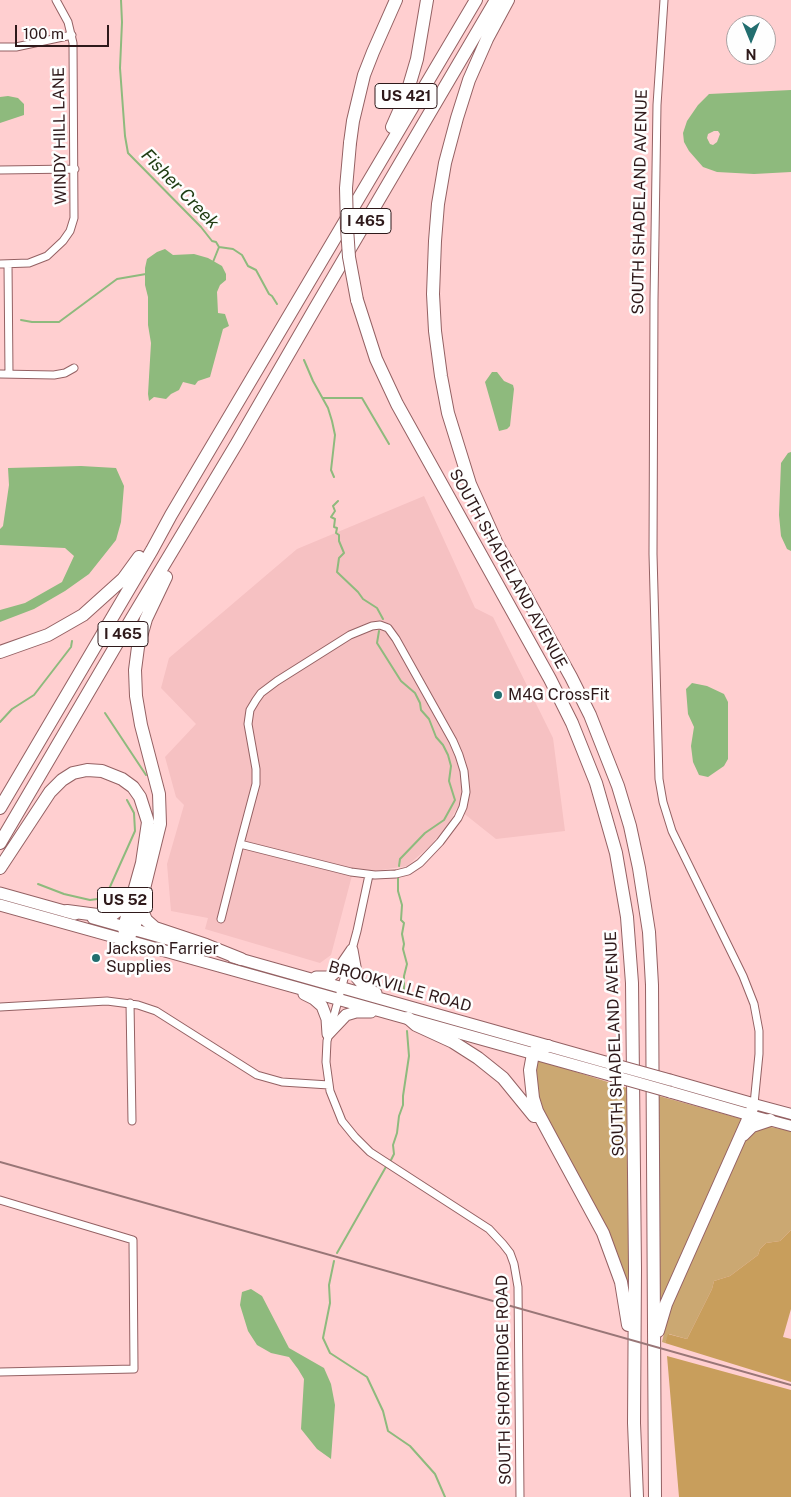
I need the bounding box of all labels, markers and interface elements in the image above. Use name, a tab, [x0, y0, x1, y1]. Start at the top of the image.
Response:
scale bar	[18, 15, 111, 47]
north arrow	[726, 15, 776, 65]
text: 100 m	[23, 25, 64, 42]
text: N	[746, 46, 756, 62]
street label: WINDY HILL LANE	[49, 67, 71, 205]
road number: US 421	[375, 84, 437, 108]
street label: SOUTH SHADELAND AVENUE	[628, 89, 652, 315]
water label: Fisher Creek	[137, 145, 223, 233]
road number: I 465	[341, 208, 391, 234]
street label: SOUTH SHADELAND AVENUE	[445, 466, 571, 672]
road number: I 465	[98, 622, 148, 646]
place label: M4G CrossFit	[508, 685, 610, 705]
marker: M4G CrossFit	[492, 689, 504, 701]
road number: US 52	[98, 888, 152, 912]
street label: SOUTH SHADELAND AVENUE	[601, 931, 629, 1157]
place label: Jackson Farrier Supplies	[106, 939, 219, 977]
marker: Jackson Farrier Supplies	[90, 952, 102, 964]
street label: BROOKVILLE ROAD	[326, 957, 474, 1017]
street label: SOUTH SHORTRIDGE ROAD	[493, 1275, 515, 1485]

